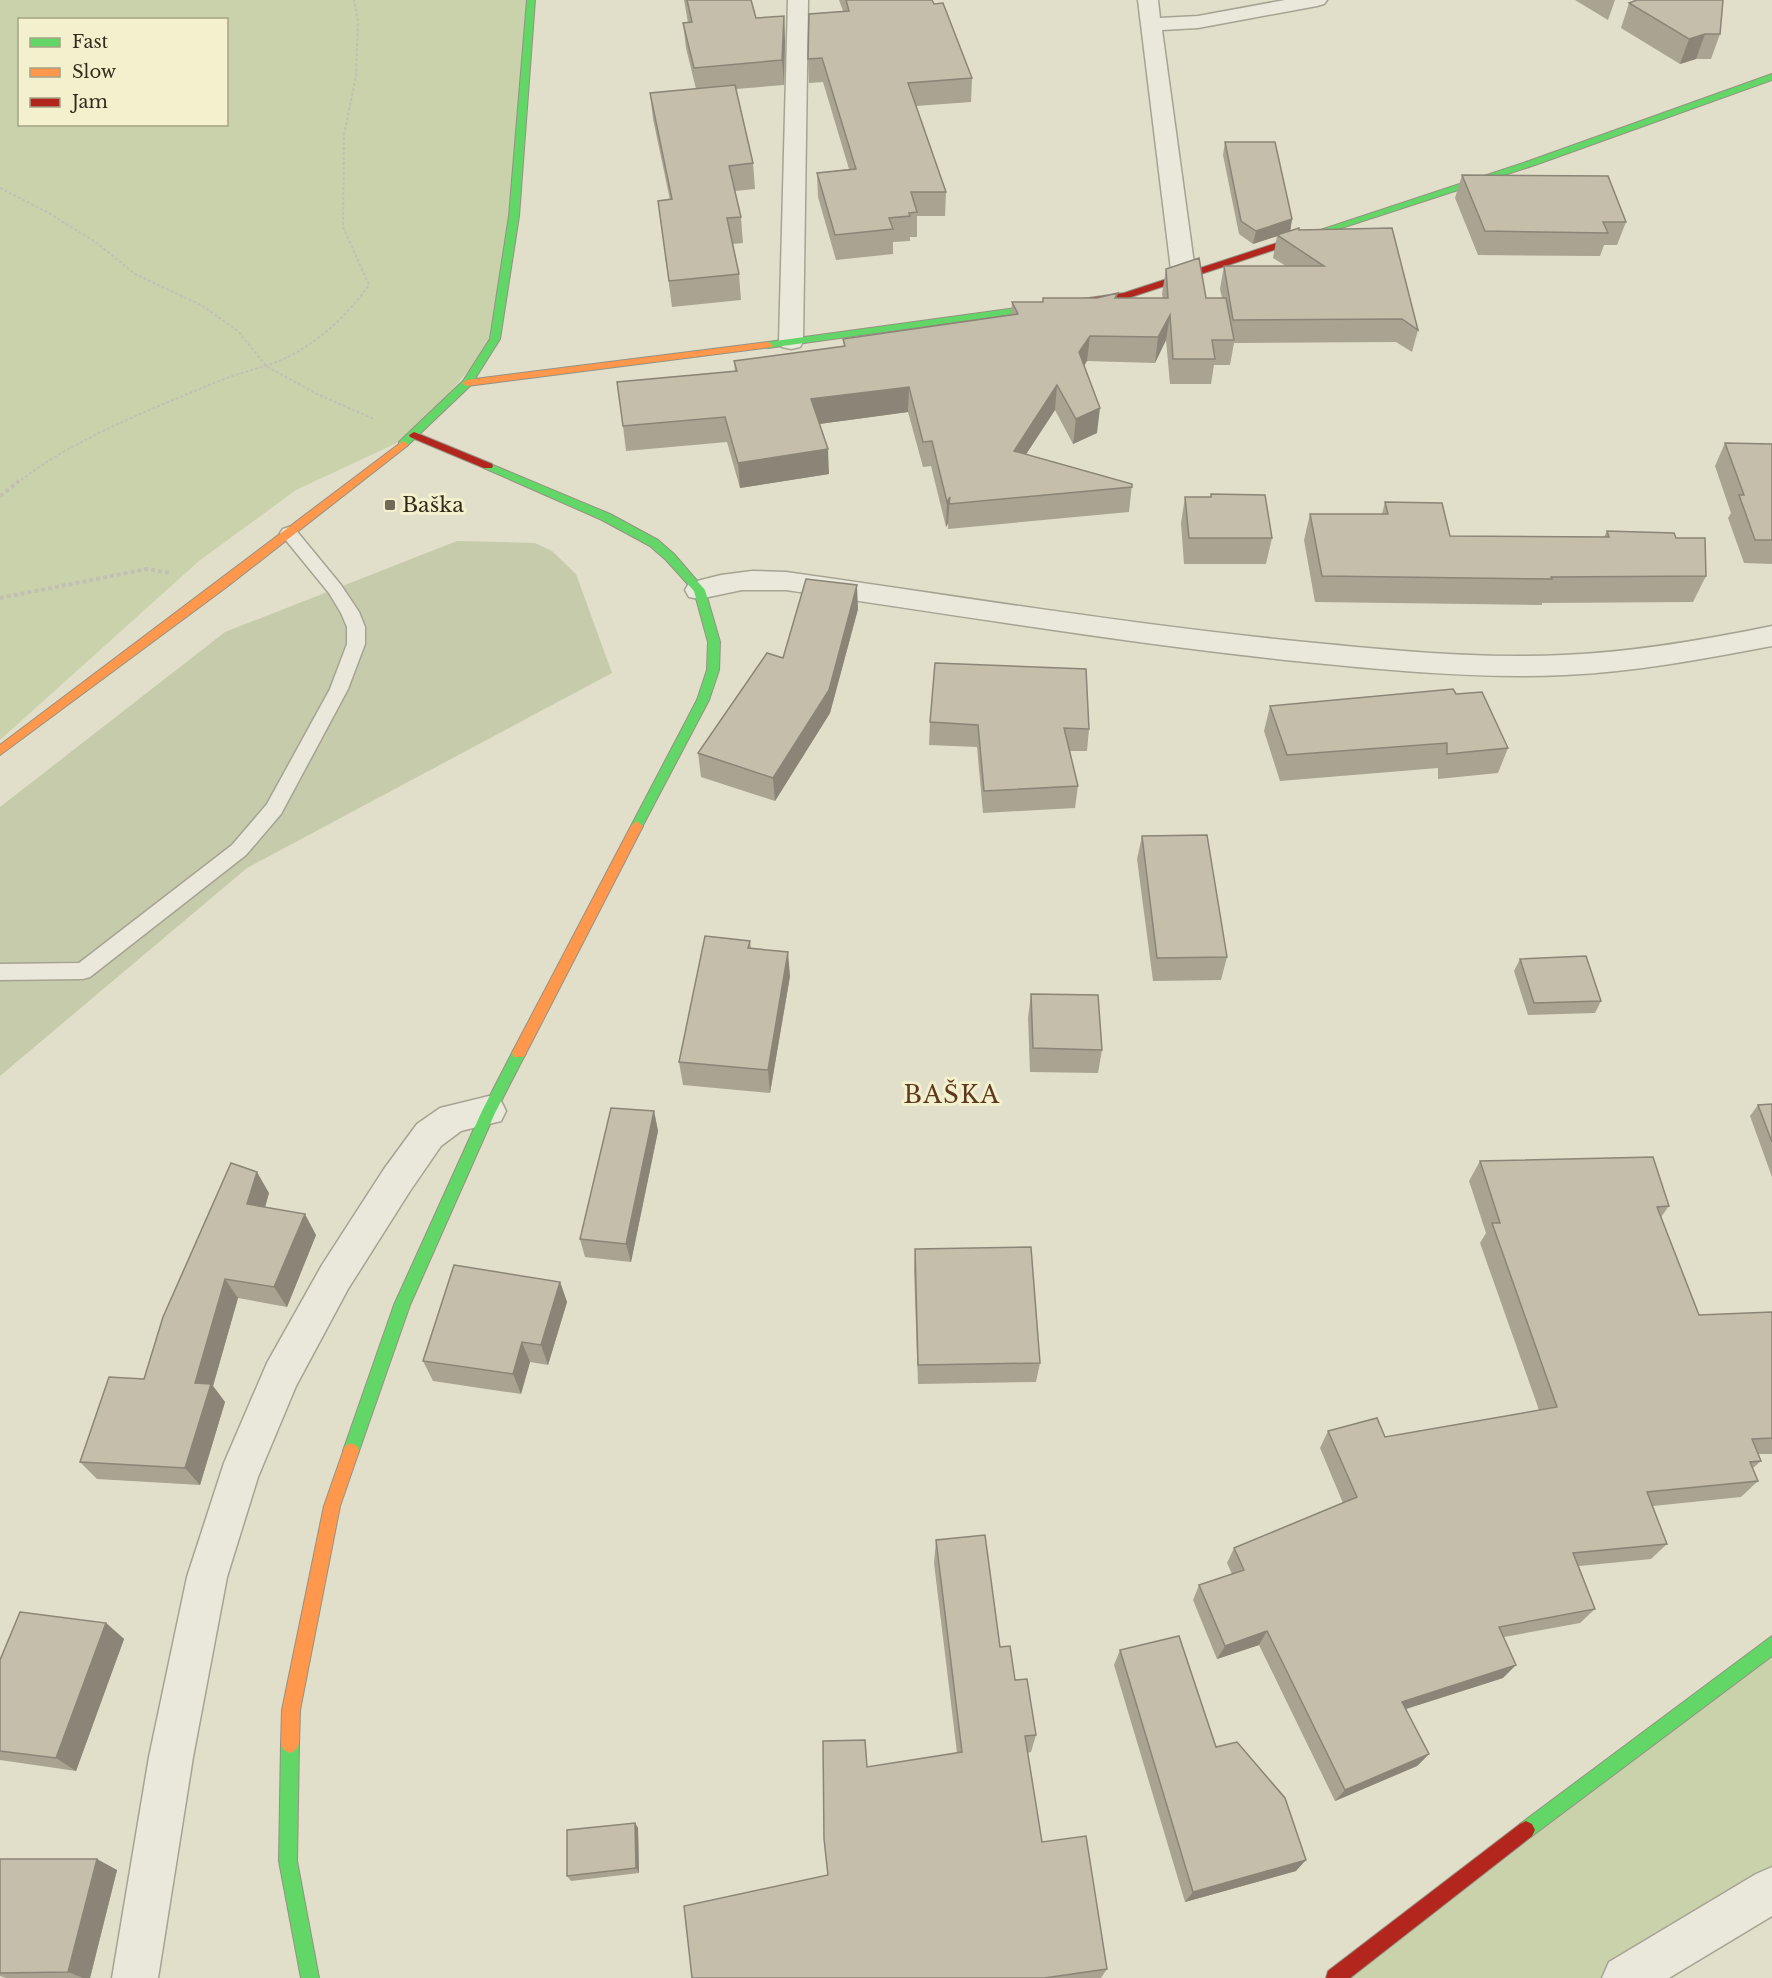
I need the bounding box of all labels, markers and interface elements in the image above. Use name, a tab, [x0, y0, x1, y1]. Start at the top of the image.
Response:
legend	[18, 18, 228, 126]
text: Fast	[72, 31, 109, 53]
text: Slow	[72, 61, 117, 83]
text: Jam	[70, 91, 108, 113]
place label: Baška	[402, 492, 464, 518]
marker: Baška	[383, 498, 397, 512]
district label: BAŠKA	[904, 1079, 1000, 1109]

